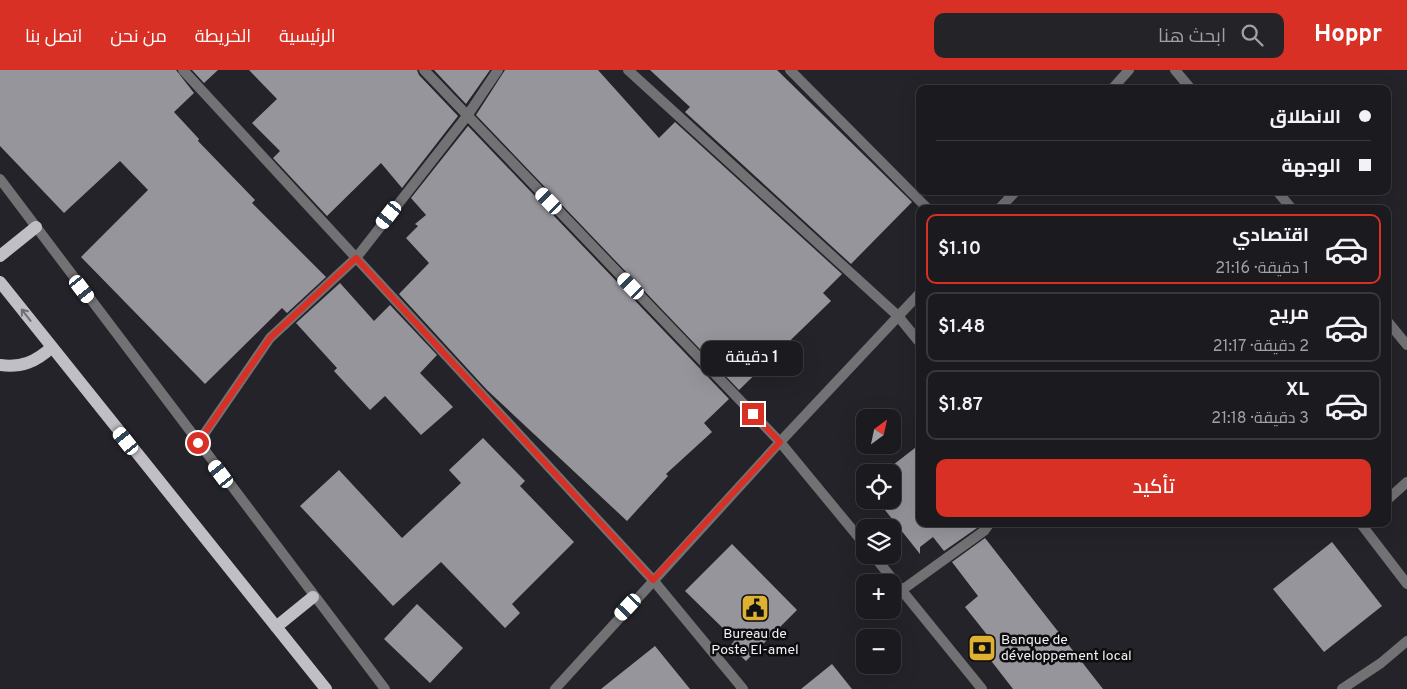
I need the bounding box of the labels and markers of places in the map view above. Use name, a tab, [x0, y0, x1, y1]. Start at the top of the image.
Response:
public building icon: Bureau de Poste El-amel	[740, 593, 770, 623]
place label: Bureau de Poste El-amel	[711, 626, 799, 659]
place label: Banque de développement local	[1001, 632, 1132, 665]
bank icon: Banque de développement local	[967, 633, 997, 663]

